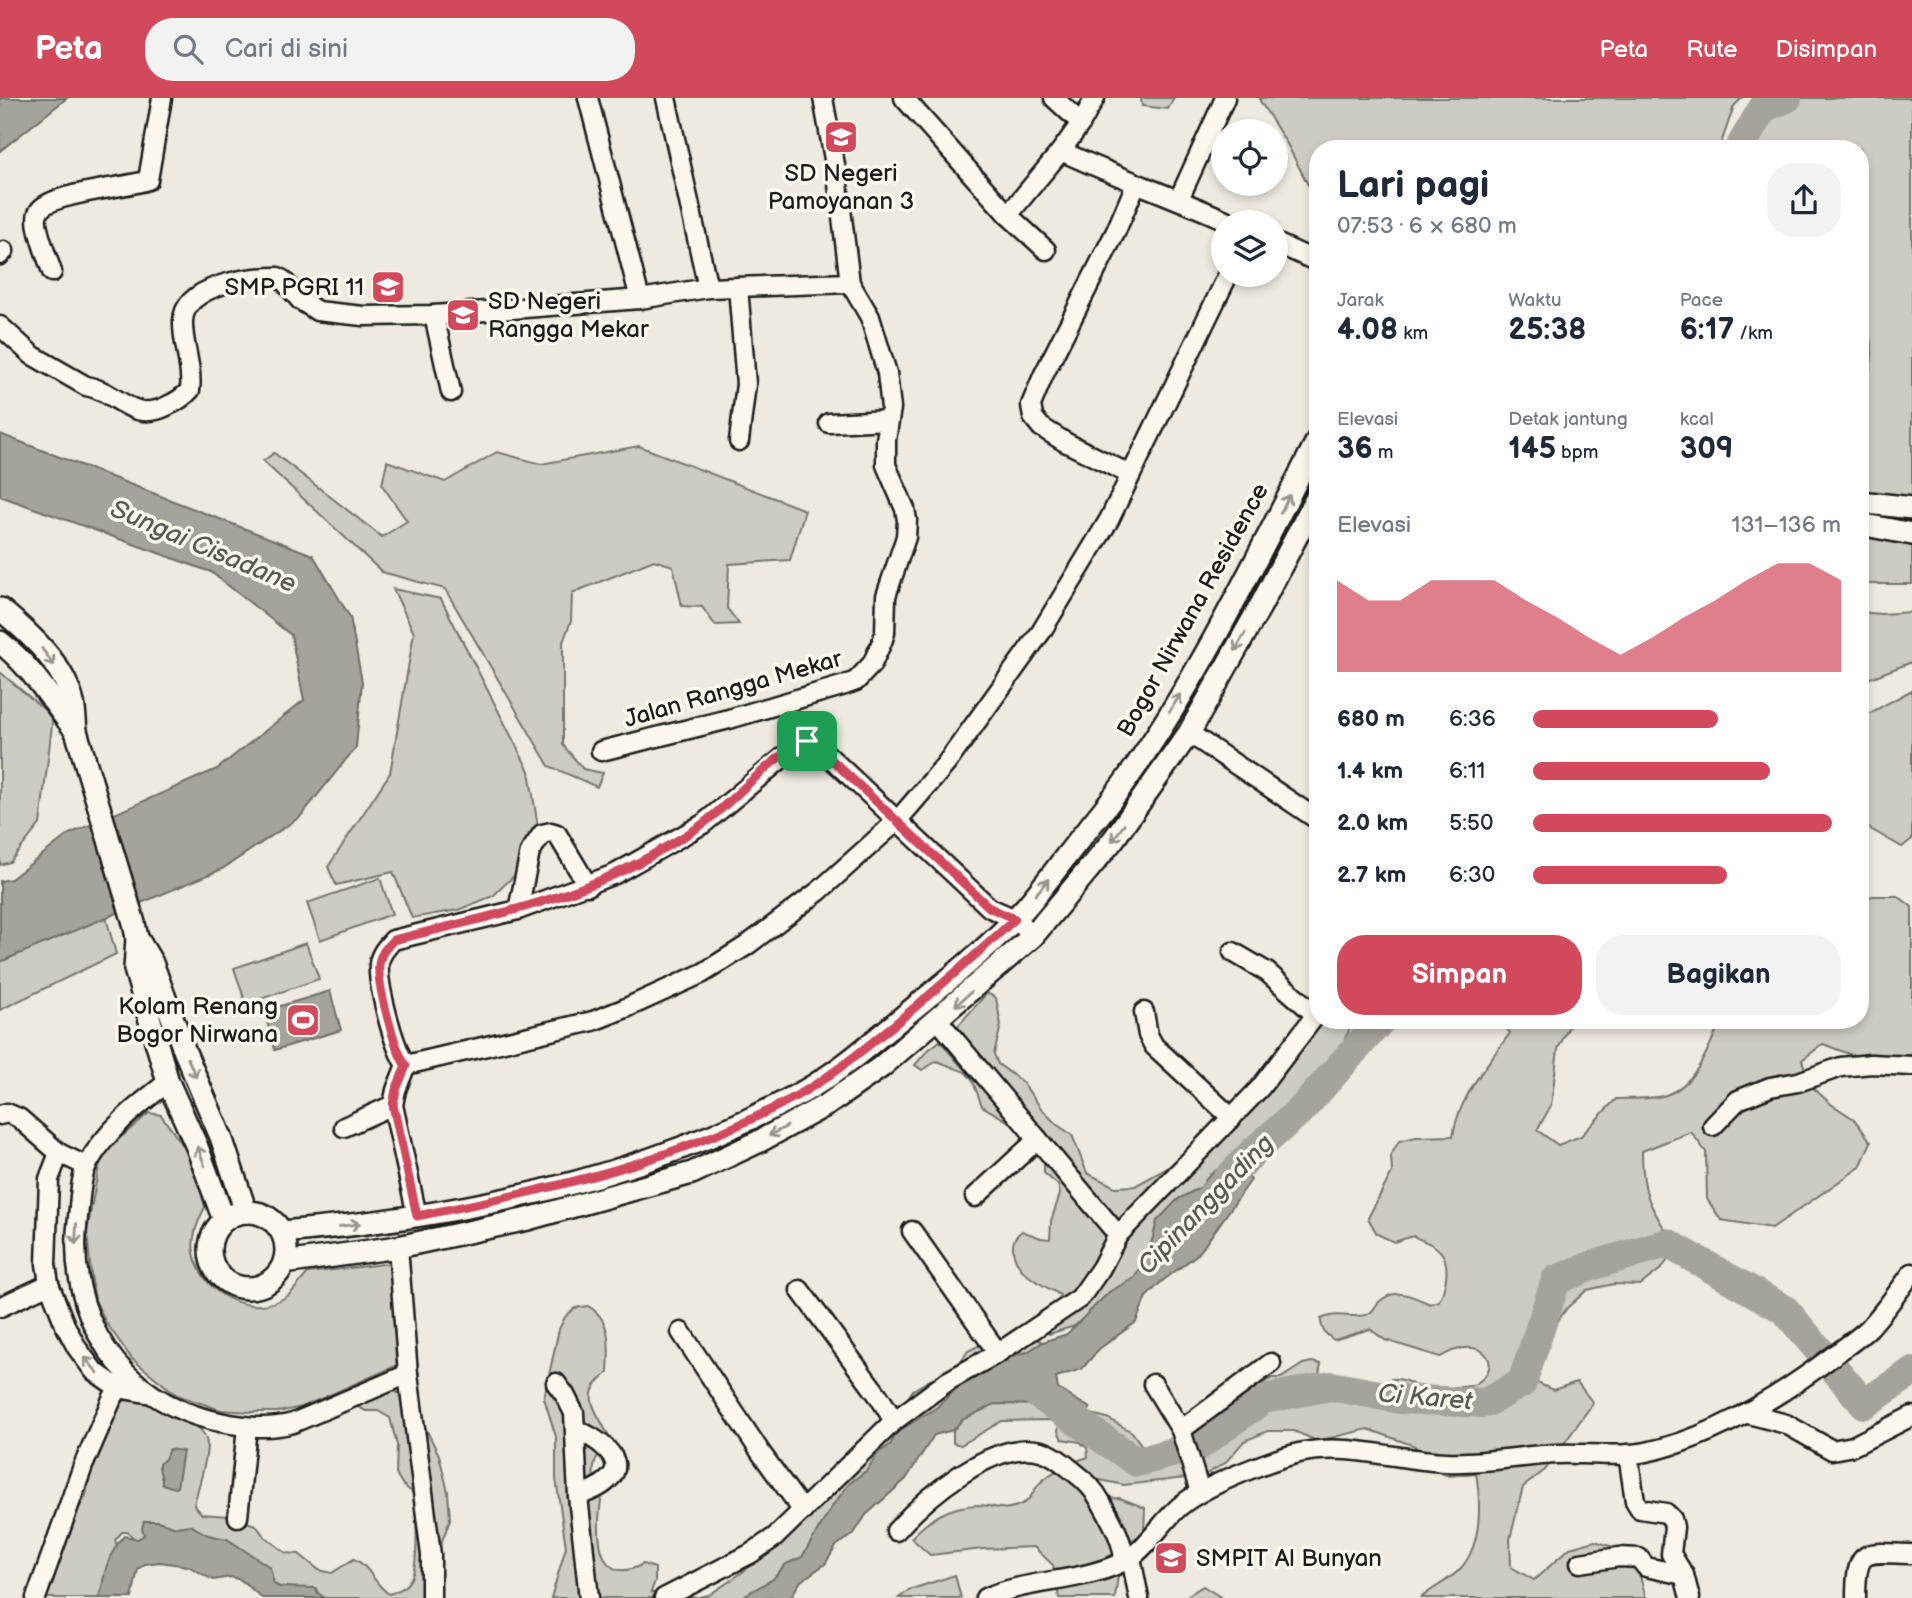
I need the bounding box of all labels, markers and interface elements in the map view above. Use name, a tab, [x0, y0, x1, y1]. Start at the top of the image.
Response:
search box	[145, 18, 635, 81]
text: Peta	[35, 29, 103, 69]
icon: search	[169, 30, 207, 68]
text: Cari di sini	[225, 34, 348, 65]
text: Peta	[1600, 35, 1648, 64]
text: Rute	[1686, 35, 1738, 64]
text: Disimpan	[1776, 35, 1877, 64]
school or university icon: SD Negeri Pamoyanan 3	[822, 118, 860, 156]
map controls	[1211, 119, 1288, 287]
button: locate	[1211, 119, 1288, 196]
place label: SD Negeri Pamoyanan 3	[768, 159, 914, 216]
text: Lari pagi	[1337, 163, 1489, 208]
button: share	[1767, 163, 1841, 237]
button: layers	[1211, 210, 1288, 287]
text: 07:53 · 6 × 680 m	[1337, 212, 1517, 240]
school or university icon: SMP PGRI 11	[369, 268, 407, 306]
place label: SMP PGRI 11	[225, 273, 364, 302]
place label: SD Negeri Rangga Mekar	[488, 287, 649, 344]
text: Jarak	[1337, 289, 1384, 312]
text: Waktu	[1508, 289, 1562, 312]
text: Pace	[1680, 289, 1723, 312]
school or university icon: SD Negeri Rangga Mekar	[444, 296, 482, 334]
text: 4.08	[1337, 312, 1398, 348]
text: 25:38	[1508, 312, 1586, 348]
text: 6:17	[1680, 312, 1734, 348]
text: km	[1398, 322, 1428, 345]
text: /km	[1734, 322, 1773, 345]
text: Elevasi	[1337, 408, 1398, 431]
text: Detak jantung	[1508, 408, 1628, 431]
text: kcal	[1680, 408, 1714, 431]
text: 36	[1337, 431, 1373, 467]
text: 145	[1508, 431, 1556, 467]
text: 309	[1680, 431, 1733, 467]
text: m	[1373, 441, 1394, 464]
text: bpm	[1556, 441, 1599, 464]
street label: Bogor Nirwana Residence	[1111, 478, 1275, 742]
water label: Sungai Cisadane	[105, 494, 301, 600]
one-way arrow	[1278, 494, 1292, 514]
text: Elevasi	[1337, 511, 1411, 539]
text: 131–136 m	[1732, 511, 1841, 539]
one-way arrow	[1233, 631, 1246, 652]
street label: Jalan Rangga Mekar	[621, 644, 845, 734]
one-way arrow	[41, 647, 56, 666]
one-way arrow	[1168, 694, 1183, 713]
text: 680 m	[1337, 705, 1405, 733]
text: 6:36	[1449, 705, 1496, 733]
pin	[777, 711, 837, 771]
icon: arrive	[788, 722, 826, 760]
text: 1.4 km	[1337, 757, 1403, 785]
text: 6:11	[1449, 757, 1486, 785]
text: 2.0 km	[1337, 809, 1408, 837]
text: 5:50	[1449, 809, 1494, 837]
one-way arrow	[1111, 824, 1126, 843]
text: 2.7 km	[1337, 861, 1406, 889]
text: 6:30	[1449, 861, 1495, 889]
one-way arrow	[1034, 878, 1049, 896]
button: Simpan	[1337, 935, 1582, 1015]
button: Bagikan	[1596, 935, 1841, 1015]
one-way arrow	[954, 991, 972, 1007]
place label: Kolam Renang Bogor Nirwana	[116, 992, 278, 1049]
sports icon: Kolam Renang Bogor Nirwana	[284, 1001, 322, 1039]
one-way arrow	[186, 1057, 199, 1078]
one-way arrow	[768, 1125, 789, 1138]
water label: Cipinanggading	[1131, 1128, 1281, 1281]
one-way arrow	[193, 1145, 206, 1167]
one-way arrow	[338, 1219, 361, 1232]
one-way arrow	[70, 1222, 83, 1245]
one-way arrow	[83, 1356, 99, 1374]
water label: Ci Karet	[1376, 1378, 1475, 1418]
school or university icon: SMPIT Al Bunyan	[1152, 1539, 1190, 1577]
place label: SMPIT Al Bunyan	[1196, 1544, 1382, 1573]

